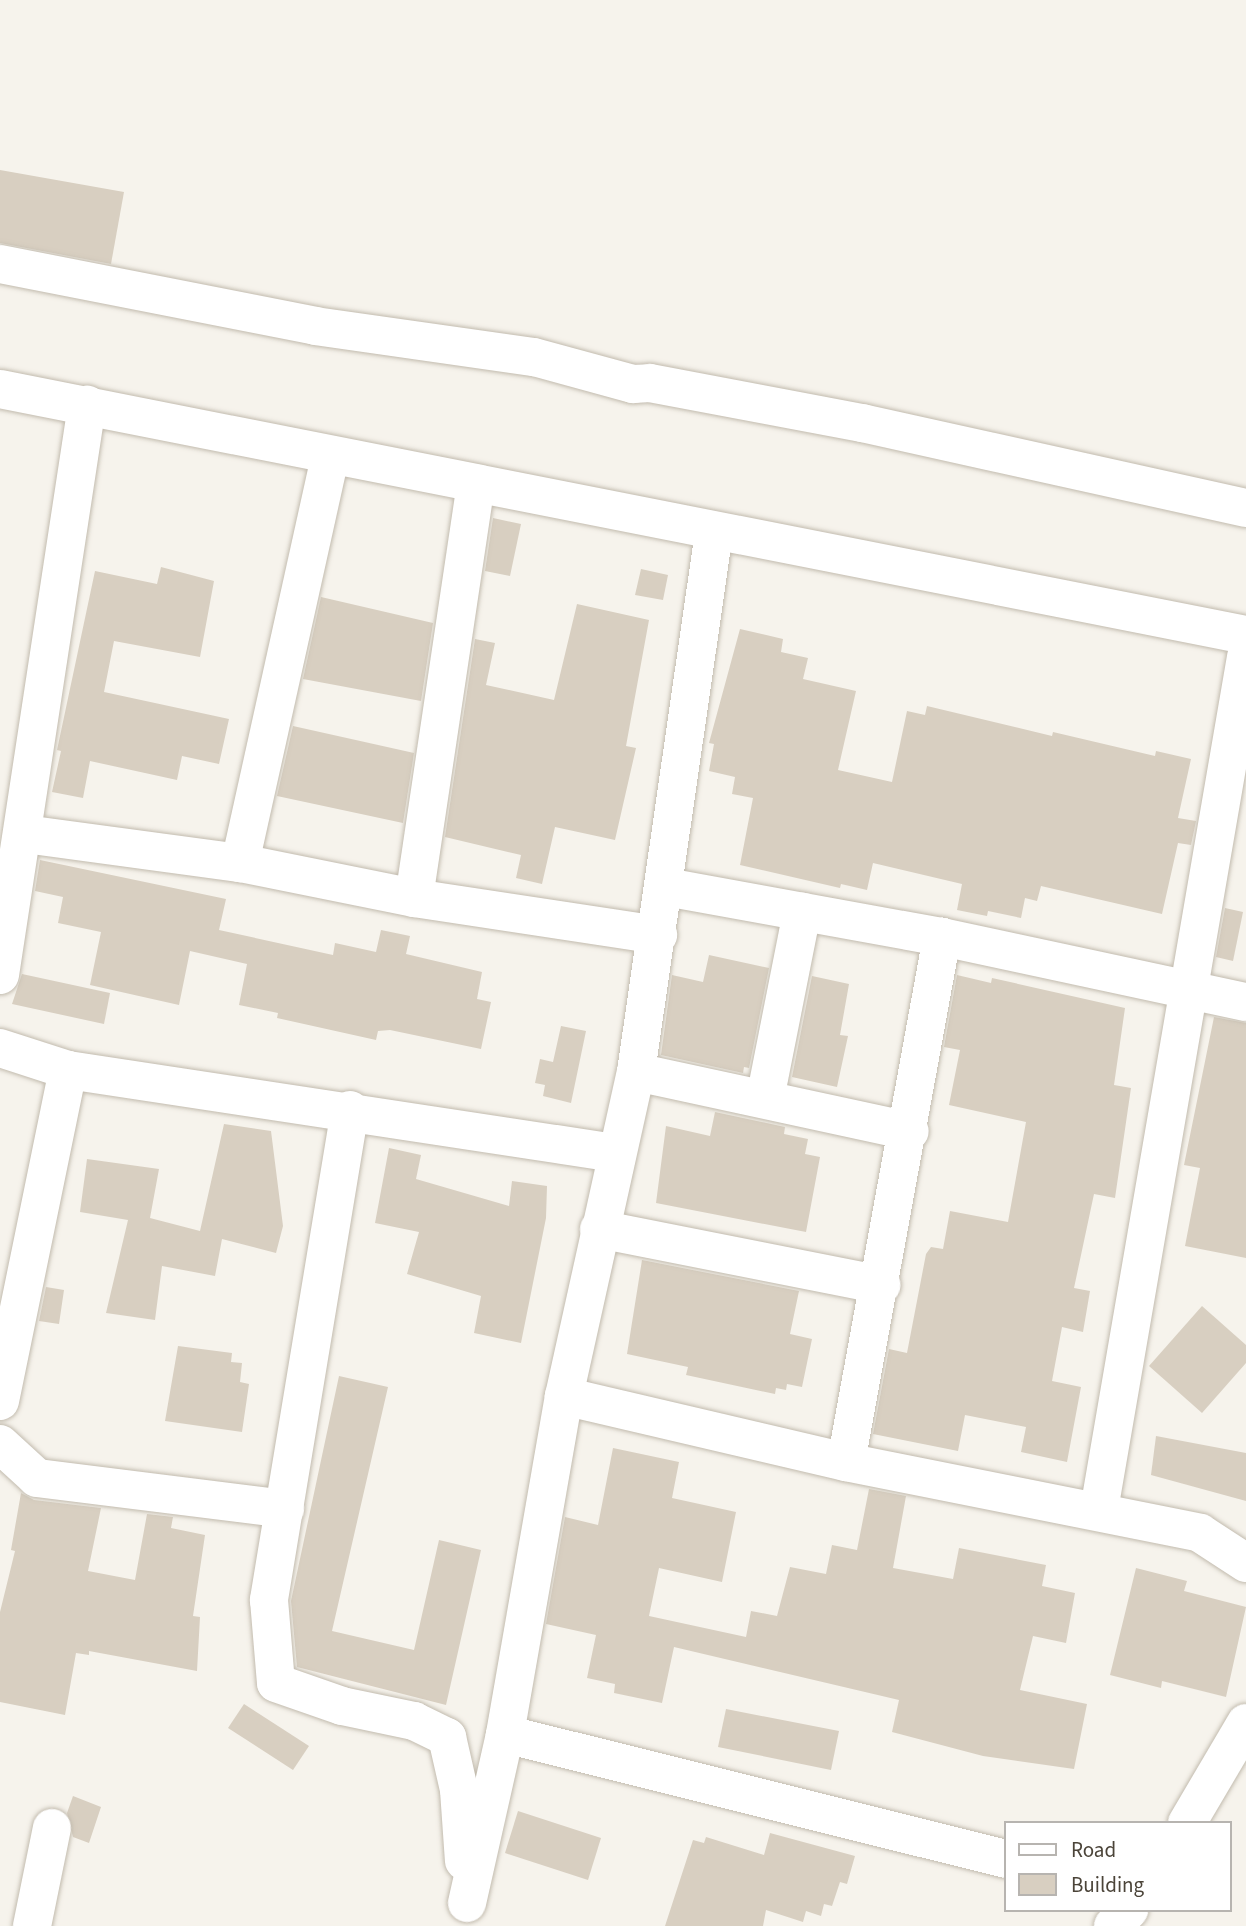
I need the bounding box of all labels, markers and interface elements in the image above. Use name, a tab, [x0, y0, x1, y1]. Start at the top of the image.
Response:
legend	[1004, 1821, 1232, 1912]
text: Road	[1071, 1835, 1116, 1865]
text: Building	[1071, 1870, 1144, 1900]

